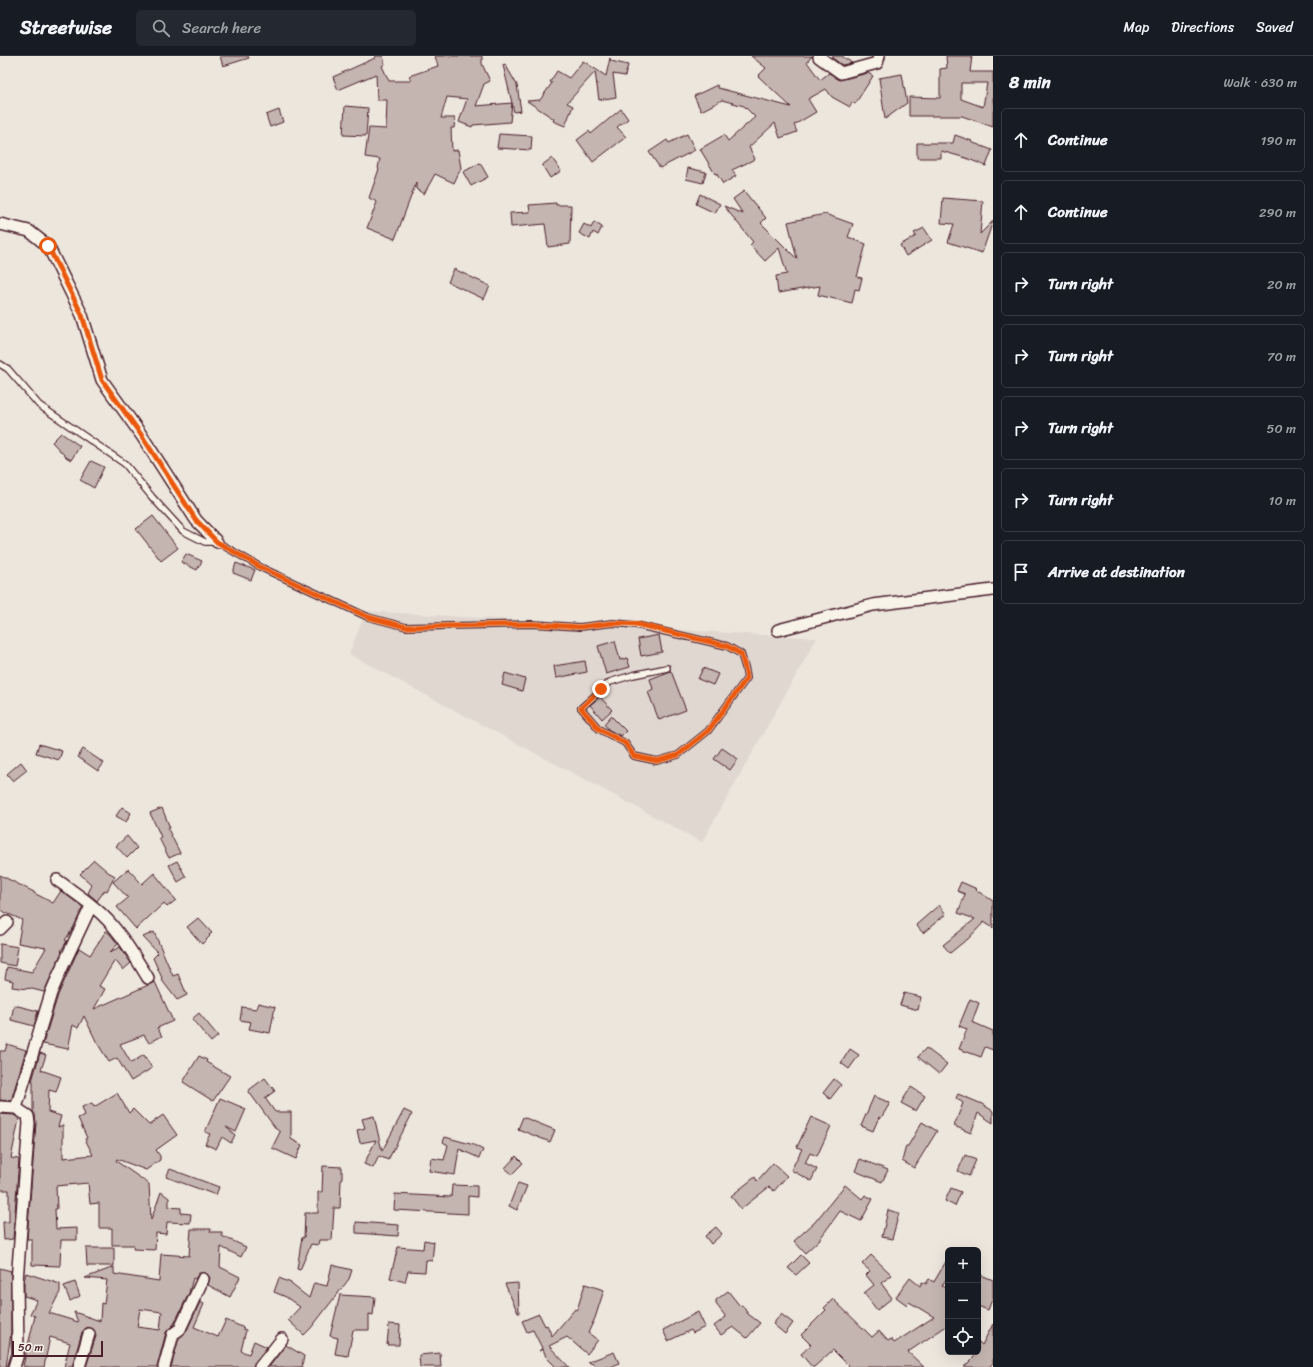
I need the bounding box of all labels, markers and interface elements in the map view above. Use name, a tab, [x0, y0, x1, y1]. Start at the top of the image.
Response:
search box	[136, 10, 416, 46]
text: Streetwise	[20, 11, 112, 44]
text: Search here	[182, 15, 261, 41]
text: Map	[1123, 15, 1149, 40]
text: Directions	[1171, 15, 1234, 40]
text: Saved	[1256, 15, 1293, 40]
icon: search	[150, 17, 172, 39]
text: 8 min	[1009, 67, 1051, 97]
text: Walk · 630 m	[1223, 71, 1297, 94]
text: Continue	[1048, 127, 1108, 153]
icon: ahead	[1010, 129, 1032, 151]
text: 190 m	[1261, 129, 1296, 152]
text: Continue	[1048, 199, 1108, 225]
icon: ahead	[1010, 201, 1032, 223]
text: 290 m	[1259, 201, 1296, 224]
route start	[39, 237, 57, 255]
text: Turn right	[1048, 271, 1113, 297]
icon: right	[1010, 273, 1032, 295]
text: 20 m	[1267, 273, 1296, 296]
text: Turn right	[1048, 343, 1113, 369]
icon: right	[1010, 345, 1032, 367]
text: 70 m	[1267, 345, 1296, 368]
text: Turn right	[1048, 415, 1113, 441]
icon: right	[1010, 417, 1032, 439]
text: 50 m	[1266, 417, 1296, 440]
text: Turn right	[1048, 487, 1113, 513]
icon: right	[1010, 489, 1032, 511]
text: 10 m	[1269, 489, 1296, 512]
text: Arrive at destination	[1048, 559, 1185, 585]
icon: arrive	[1010, 561, 1032, 583]
route end	[592, 680, 610, 698]
map controls	[945, 1247, 981, 1355]
button: +	[945, 1247, 981, 1283]
button: −	[945, 1283, 981, 1319]
button: locate	[945, 1319, 981, 1355]
text: 50 m	[18, 1338, 43, 1357]
scale bar	[12, 1339, 103, 1358]

